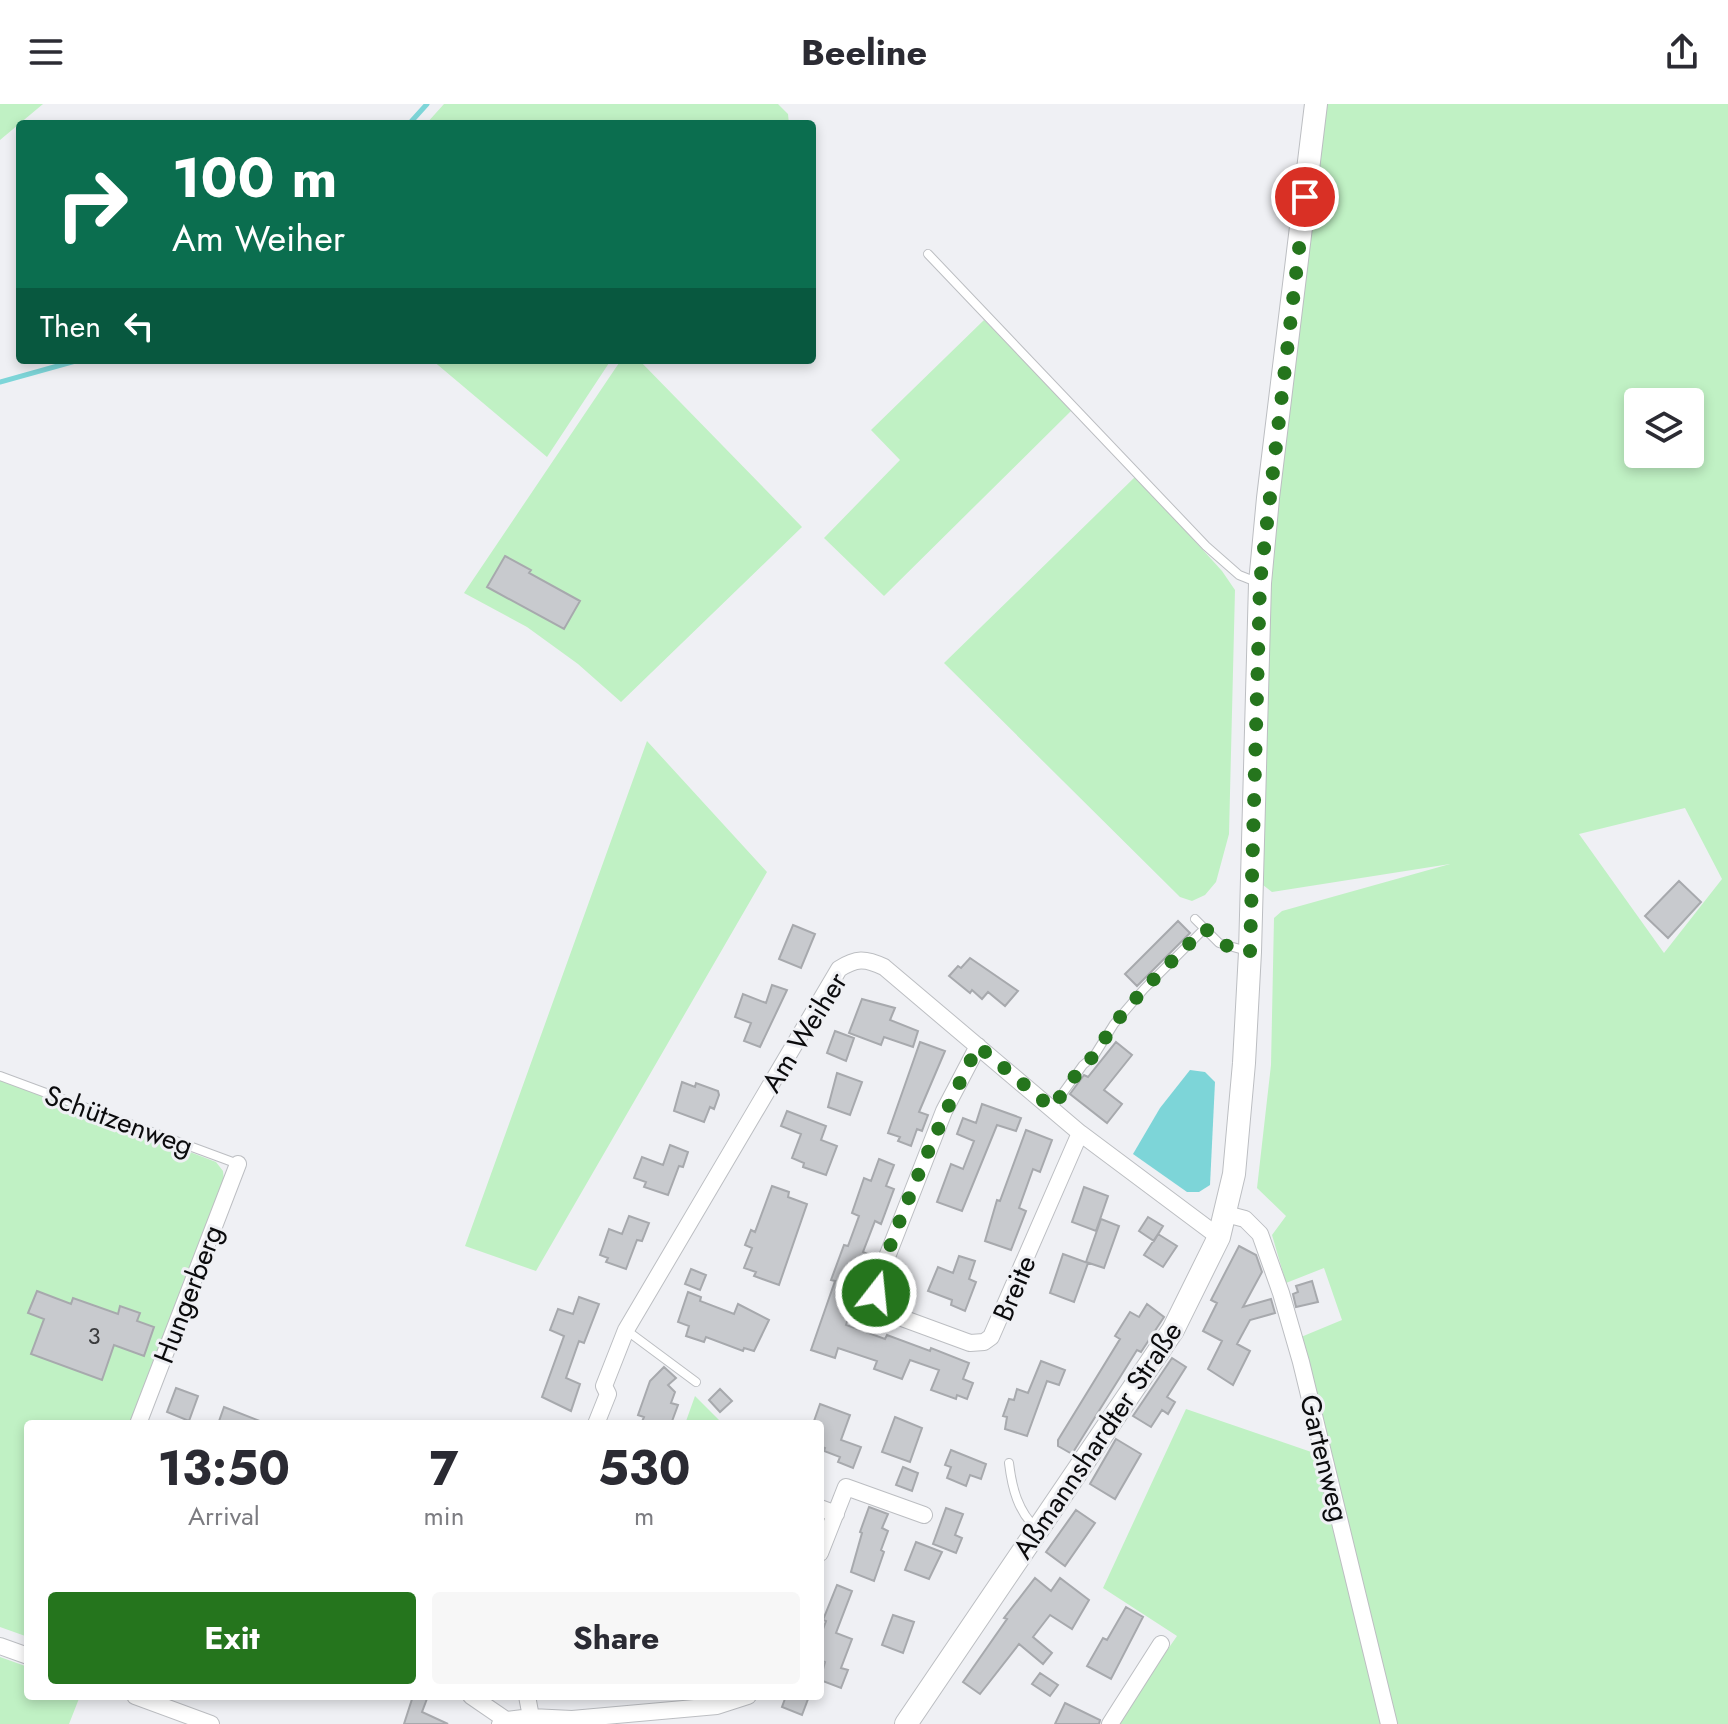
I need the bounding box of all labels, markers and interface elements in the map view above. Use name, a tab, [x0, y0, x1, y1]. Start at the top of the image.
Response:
text: Beeline	[801, 26, 927, 78]
icon: menu	[24, 30, 68, 74]
icon: share	[1660, 30, 1704, 74]
text: 100 m	[172, 137, 337, 218]
icon: right	[40, 152, 144, 256]
pin	[1271, 163, 1339, 231]
icon: arrive	[1283, 175, 1327, 219]
text: Am Weiher	[172, 212, 345, 264]
icon: left	[117, 304, 161, 348]
text: Then	[40, 305, 101, 348]
map controls	[1624, 388, 1704, 468]
button: layers	[1624, 388, 1704, 468]
street label: Am Weiher	[751, 964, 858, 1100]
street label: Schützenweg	[39, 1075, 199, 1166]
street label: Hungerberg	[143, 1219, 234, 1369]
street label: Breite	[982, 1249, 1047, 1327]
position arrow	[834, 1251, 918, 1335]
street label: Aßmannshardter Straße	[1003, 1313, 1192, 1567]
house number: 3	[87, 1318, 101, 1353]
street label: Gartenweg	[1289, 1390, 1360, 1526]
text: 13:50	[158, 1434, 290, 1503]
text: 7	[429, 1434, 458, 1503]
text: 530	[598, 1434, 690, 1503]
text: Arrival	[188, 1497, 260, 1535]
text: min	[424, 1497, 464, 1535]
text: m	[634, 1497, 654, 1535]
button: Exit	[48, 1592, 416, 1684]
button: Share	[432, 1592, 800, 1684]

